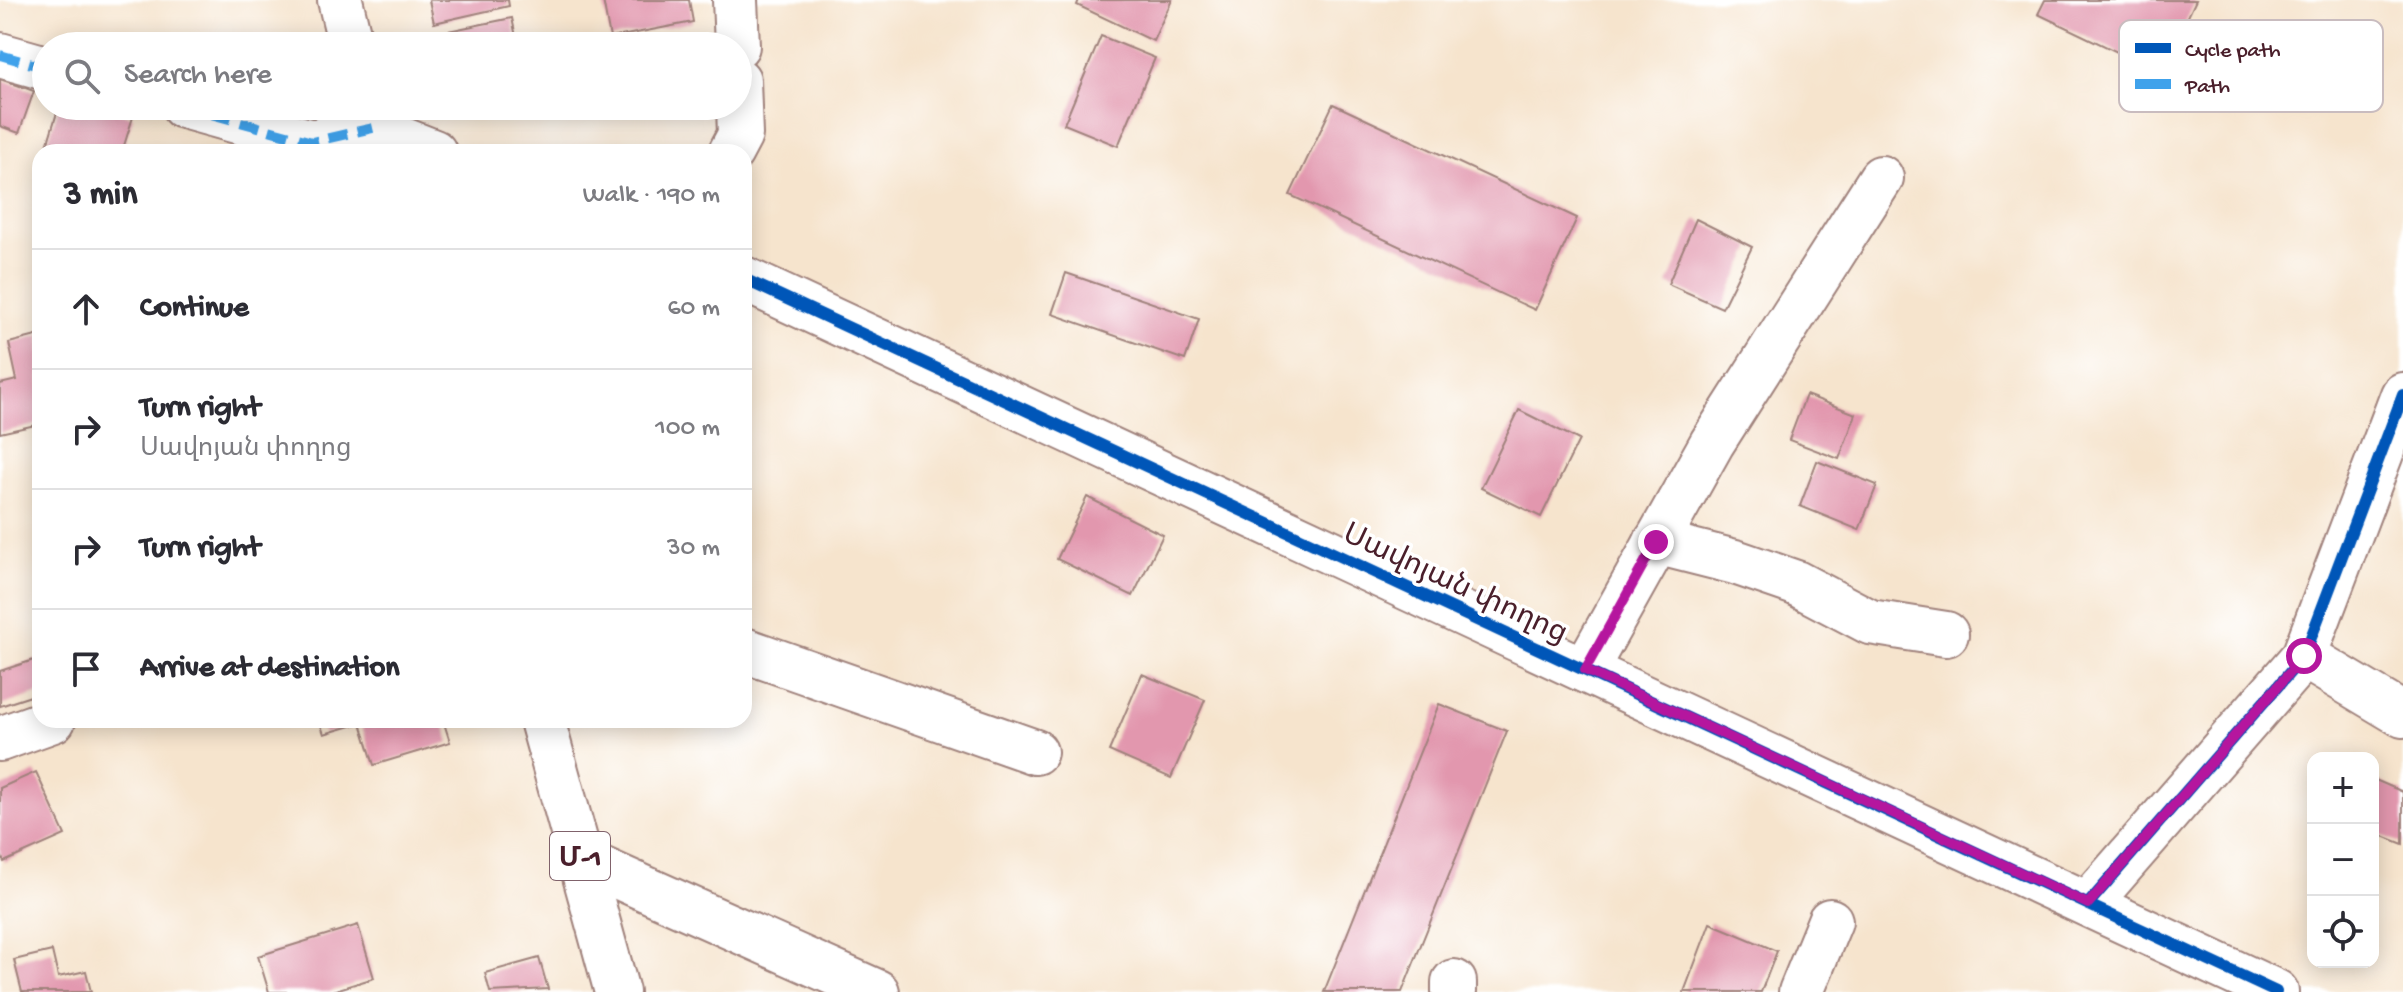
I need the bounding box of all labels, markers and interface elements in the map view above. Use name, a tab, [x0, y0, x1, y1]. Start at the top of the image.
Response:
legend	[2119, 20, 2383, 112]
search box	[32, 32, 752, 120]
text: Cycle path	[2185, 39, 2281, 65]
icon: search	[60, 54, 104, 98]
text: Search here	[124, 59, 272, 94]
text: Path	[2184, 75, 2230, 101]
text: 3 min	[64, 176, 137, 216]
text: Walk · 190 m	[583, 181, 720, 212]
icon: ahead	[64, 287, 108, 331]
text: Continue	[140, 292, 249, 327]
text: 60 m	[667, 294, 720, 325]
text: Turn right	[140, 392, 260, 427]
icon: right	[64, 407, 108, 451]
text: 100 m	[655, 414, 720, 445]
text: Սավոյան փողոց	[140, 435, 351, 466]
street label: Սավոյան փողոց	[1336, 518, 1572, 654]
route end	[1638, 524, 1674, 560]
icon: right	[64, 527, 108, 571]
text: Turn right	[140, 532, 260, 567]
text: 30 m	[667, 534, 720, 565]
route start	[2286, 638, 2322, 674]
icon: arrive	[64, 647, 108, 691]
text: Arrive at destination	[140, 652, 400, 687]
map controls	[2307, 752, 2379, 968]
button: +	[2307, 752, 2379, 824]
button: −	[2307, 824, 2379, 896]
road number: Մ-1	[550, 832, 610, 880]
button: locate	[2307, 896, 2379, 968]

